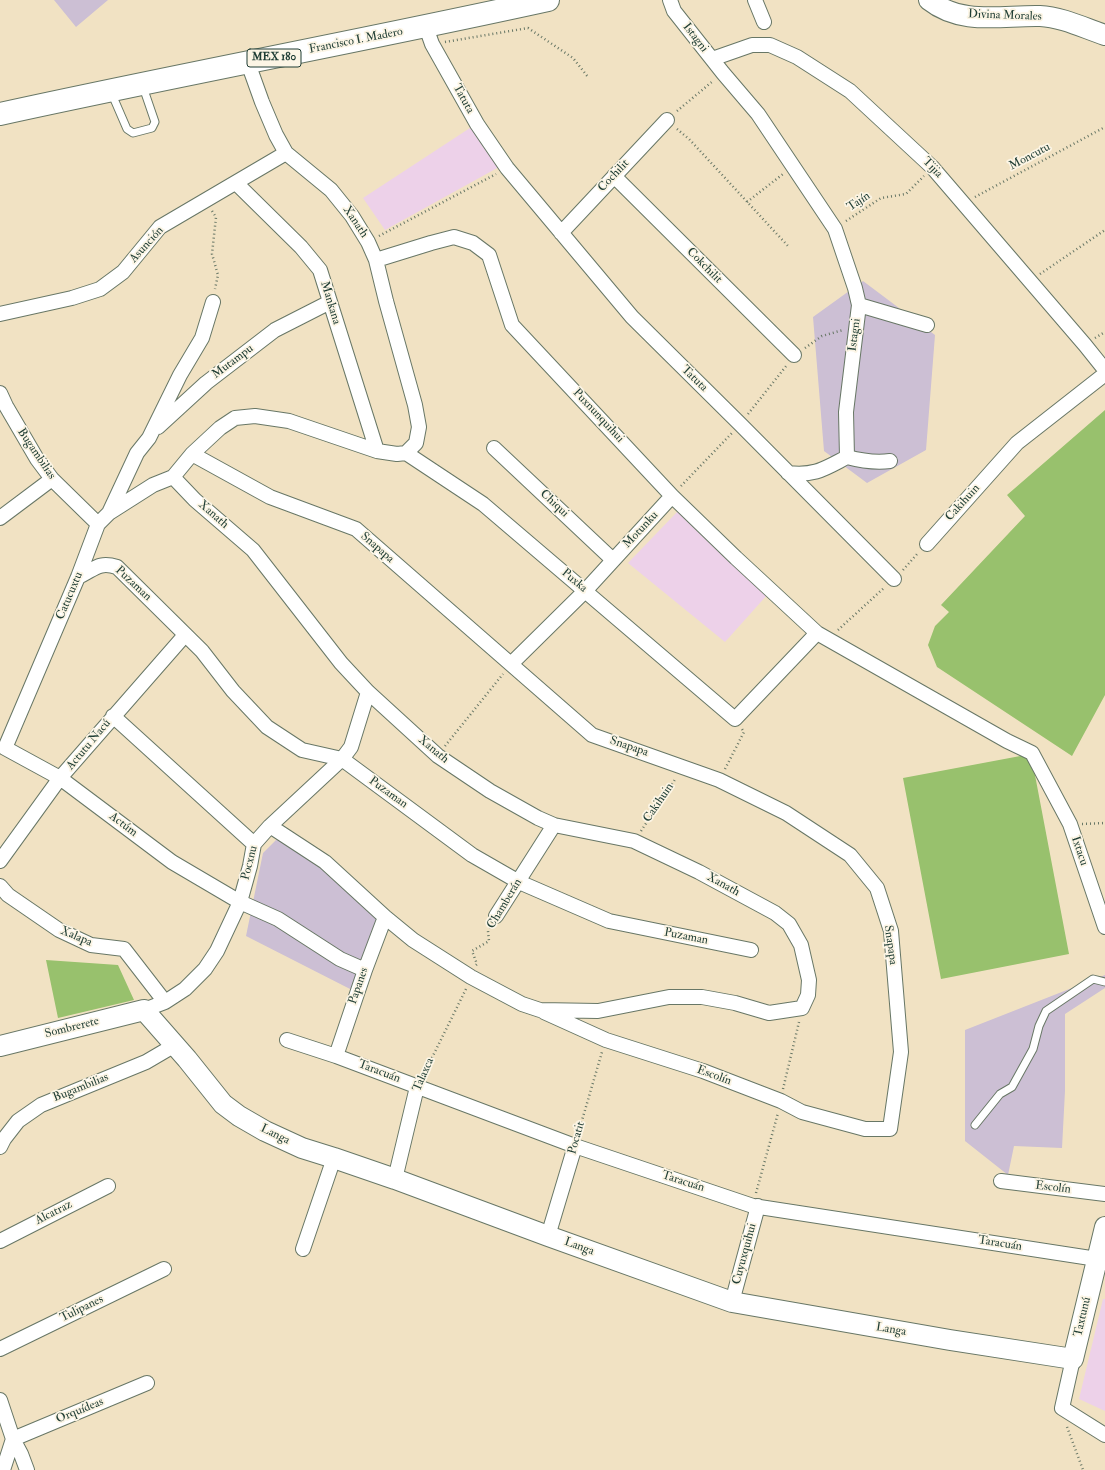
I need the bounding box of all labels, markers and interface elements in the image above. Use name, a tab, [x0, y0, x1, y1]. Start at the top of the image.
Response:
street label: Divina Morales	[968, 8, 1042, 24]
street label: Istagni	[679, 21, 711, 55]
street label: Francisco I. Madero	[308, 25, 404, 57]
road number: MEX 180	[247, 49, 301, 67]
street label: Tatuta	[449, 82, 477, 116]
street label: Moncutu	[1007, 140, 1053, 174]
street label: Tijia	[919, 155, 945, 181]
street label: Cochilit	[595, 157, 633, 195]
street label: Tajín	[845, 189, 873, 215]
street label: Xanath	[339, 203, 371, 241]
street label: Asunción	[127, 224, 167, 266]
street label: Cokchilit	[683, 245, 725, 287]
street label: Mankana	[317, 280, 343, 326]
street label: Istagni	[846, 318, 864, 352]
street label: Mutampu	[210, 342, 256, 382]
street label: Tatuta	[678, 363, 710, 395]
street label: Puxnunquihui	[569, 386, 627, 446]
street label: Bugambilias	[14, 426, 58, 482]
street label: Cakihuin	[943, 482, 983, 524]
street label: Chiqui	[537, 487, 571, 521]
street label: Xanath	[195, 498, 231, 532]
street label: Motunku	[620, 509, 662, 551]
street label: Snapapa	[357, 530, 397, 566]
street label: Puzaman	[112, 564, 154, 604]
street label: Puxka	[558, 566, 590, 596]
street label: Catucuxtu	[54, 570, 86, 622]
street label: Actutu Nacú	[64, 717, 114, 773]
street label: Xanath	[415, 733, 451, 767]
street label: Snapapa	[608, 734, 650, 760]
street label: Puzaman	[366, 774, 410, 812]
street label: Cakihuin	[641, 781, 677, 825]
street label: Actúm	[106, 810, 140, 840]
street label: Ixtacu	[1067, 834, 1091, 868]
street label: Pocxnu	[239, 844, 261, 882]
street label: Xanath	[704, 870, 742, 900]
street label: Chamberán	[484, 876, 526, 932]
street label: Xalapa	[58, 924, 94, 950]
street label: Snapapa	[880, 924, 900, 966]
street label: Puzaman	[663, 926, 709, 948]
street label: Papanes	[346, 966, 372, 1006]
street label: Sombrerete	[43, 1014, 101, 1042]
street label: Talaxca	[410, 1056, 438, 1094]
street label: Taracuán	[356, 1057, 402, 1087]
street label: Escolín	[695, 1063, 733, 1089]
street label: Bugambilias	[51, 1070, 111, 1106]
street label: Pocatit	[566, 1120, 588, 1156]
street label: Langa	[258, 1122, 292, 1148]
street label: Taracuán	[660, 1168, 706, 1196]
street label: Escolín	[1034, 1179, 1072, 1197]
street label: Alcatraz	[33, 1198, 75, 1228]
street label: Cuyuxquihui	[730, 1222, 760, 1286]
street label: Taracuán	[977, 1233, 1023, 1255]
street label: Langa	[562, 1235, 596, 1259]
street label: Tulipanes	[58, 1292, 106, 1326]
street label: Taxtunú	[1071, 1296, 1095, 1338]
street label: Langa	[875, 1320, 907, 1340]
street label: Orquídeas	[54, 1395, 106, 1427]

